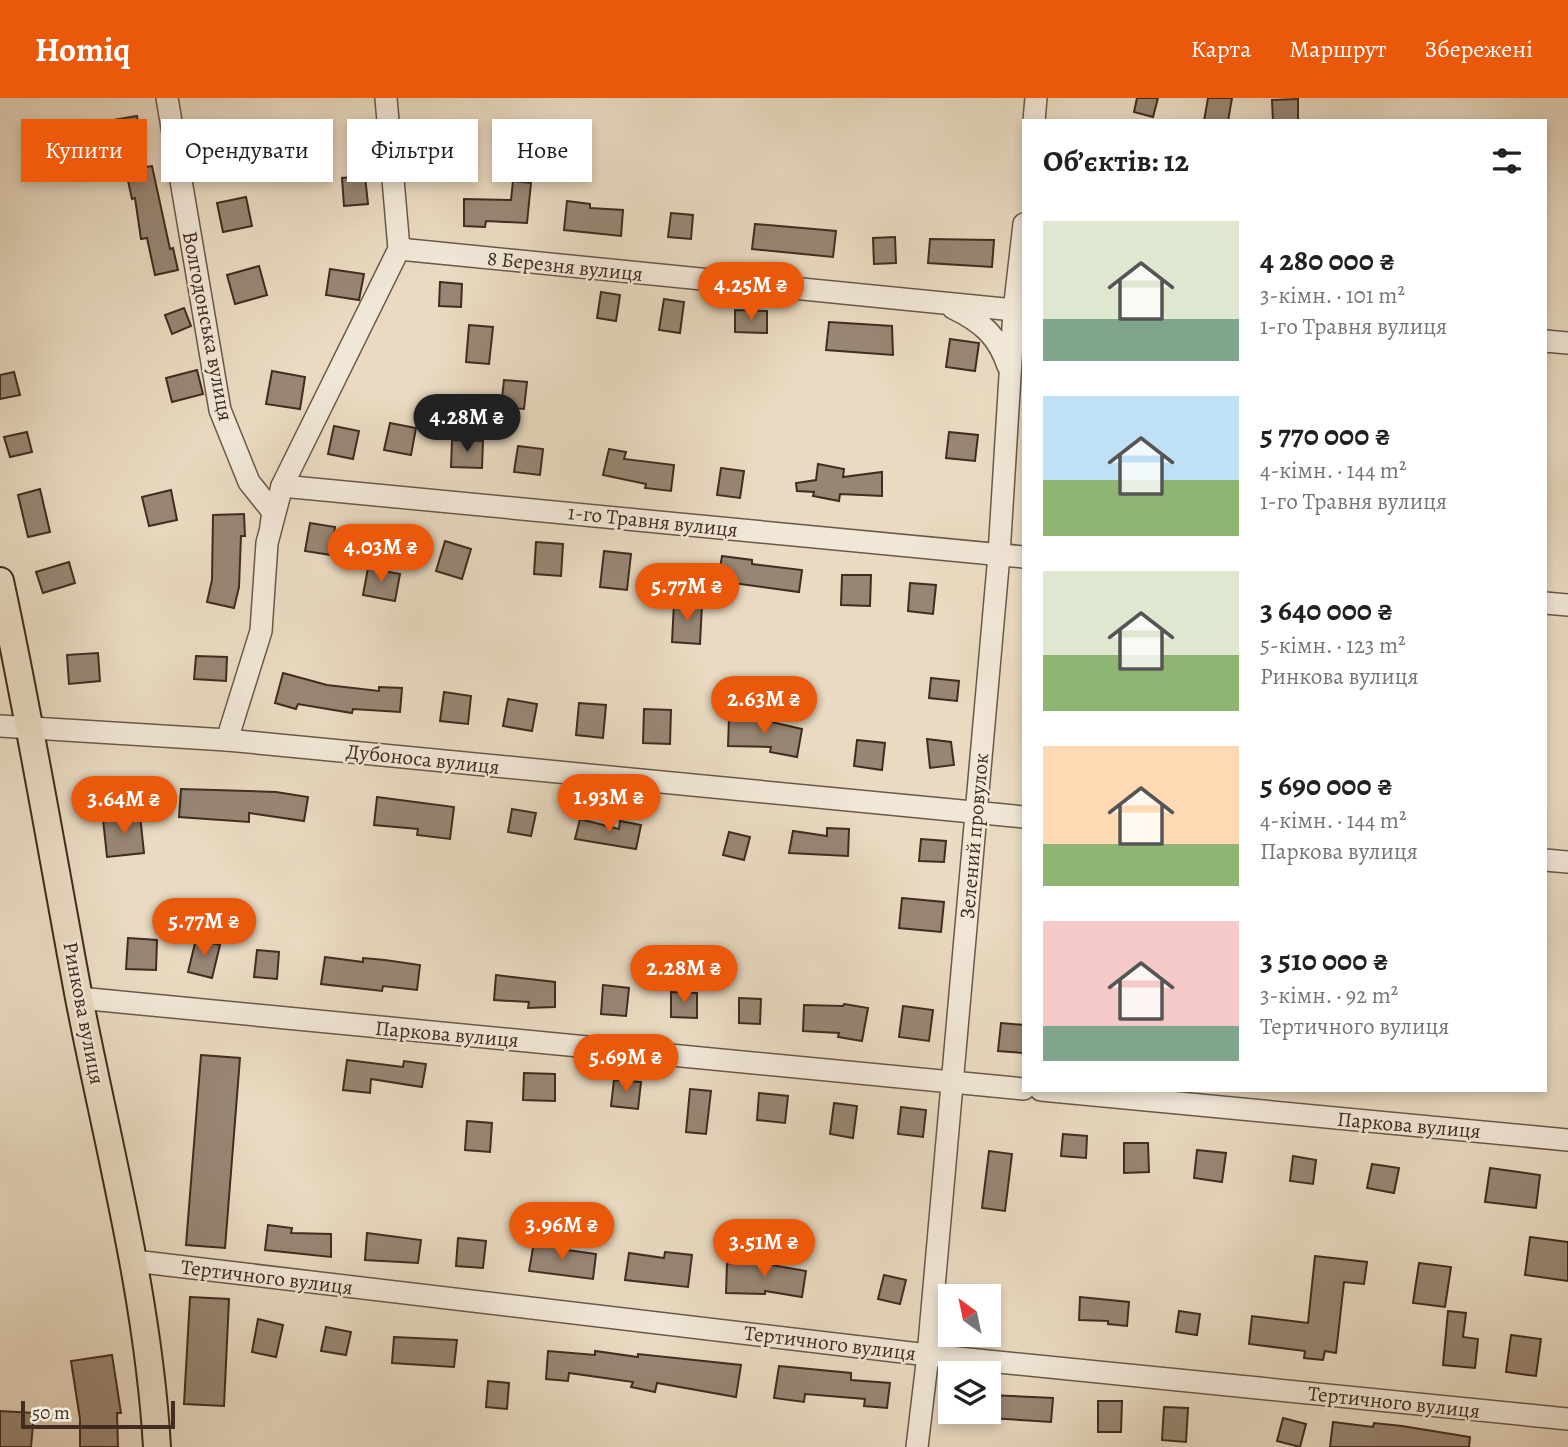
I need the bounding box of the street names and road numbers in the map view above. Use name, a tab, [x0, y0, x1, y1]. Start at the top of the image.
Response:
street label: Волгодонська вулиця	[176, 229, 240, 423]
street label: 8 Березня вулиця	[486, 244, 644, 288]
street label: 1-го Травня вулиця	[567, 498, 739, 544]
street label: Дубоноса вулиця	[345, 737, 501, 781]
street label: Зелений провулок	[953, 752, 995, 920]
street label: Ринкова вулиця	[56, 939, 112, 1087]
street label: Паркова вулиця	[374, 1014, 520, 1054]
street label: Паркова вулиця	[1336, 1105, 1482, 1145]
street label: Тертичного вулиця	[179, 1253, 355, 1301]
street label: Тертичного вулиця	[742, 1319, 918, 1367]
street label: Тертичного вулиця	[1307, 1379, 1481, 1425]

